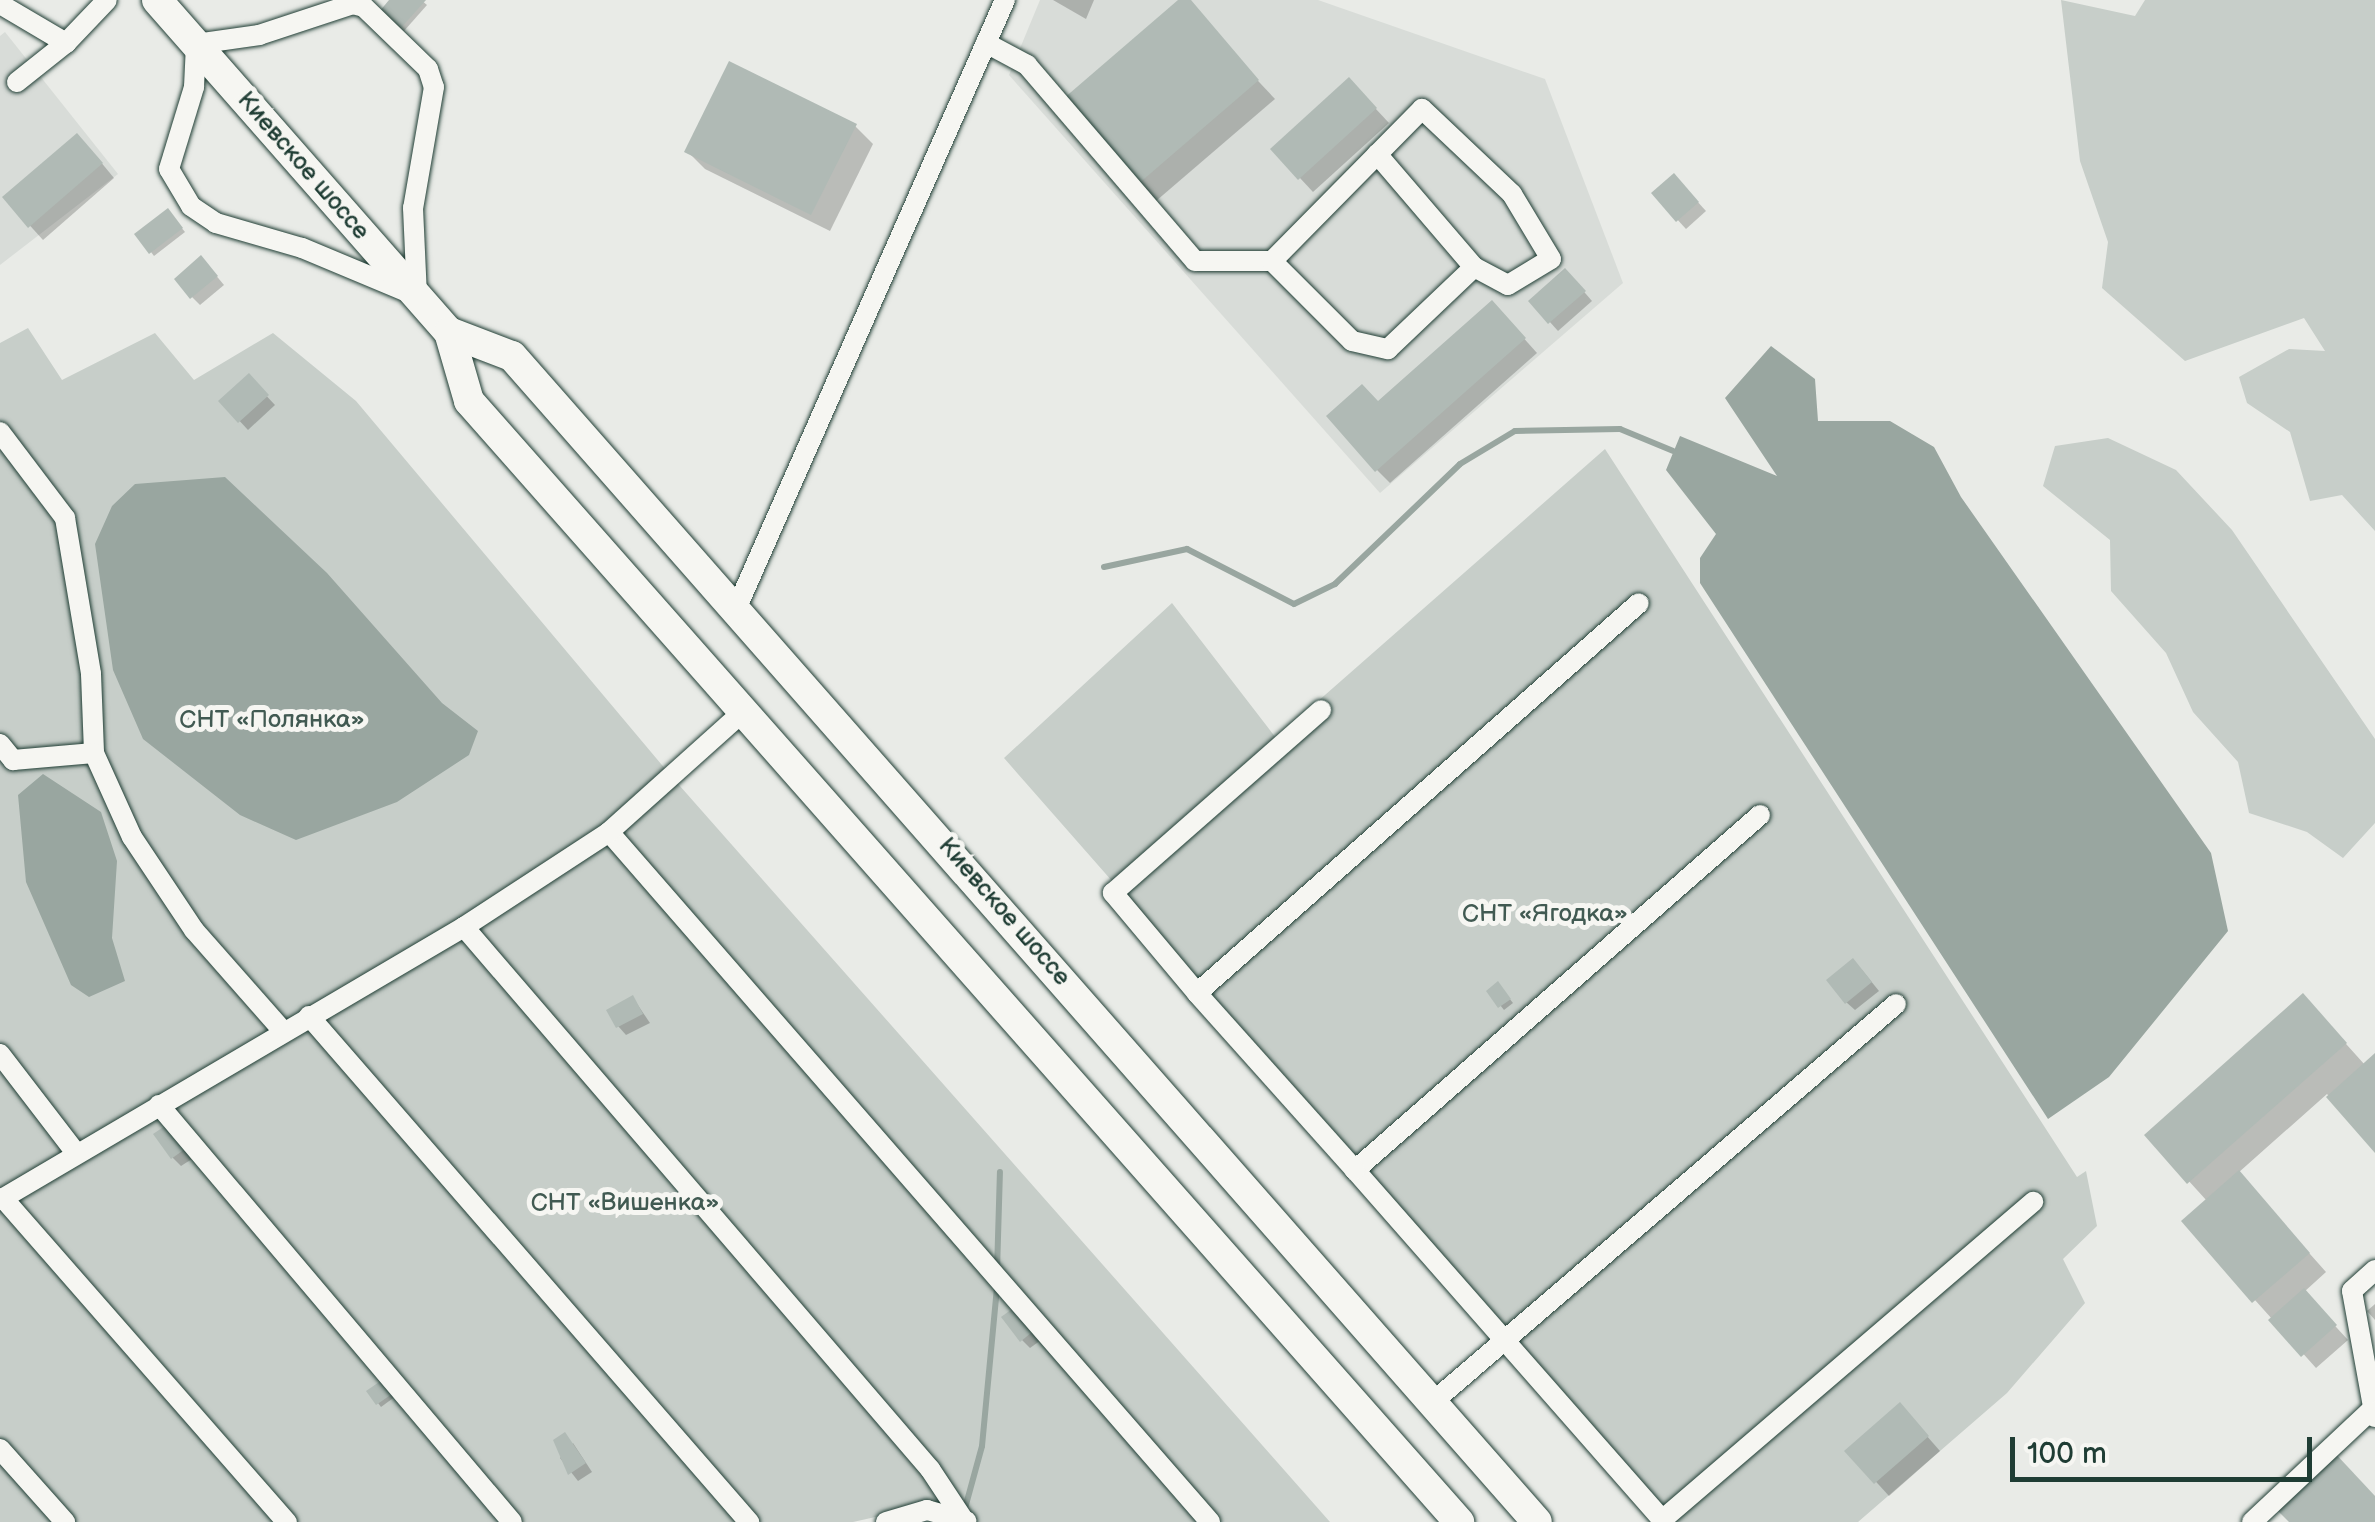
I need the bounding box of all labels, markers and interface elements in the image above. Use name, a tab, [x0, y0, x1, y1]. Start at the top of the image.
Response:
street label: Киевское шоссе	[230, 86, 376, 246]
park label: СНТ «Полянка»	[179, 705, 365, 735]
street label: Киевское шоссе	[931, 832, 1077, 992]
park label: СНТ «Ягодка»	[1462, 899, 1628, 929]
park label: СНТ «Вишенка»	[531, 1188, 719, 1218]
scale bar	[2015, 1417, 2318, 1479]
text: 100 m	[2027, 1436, 2107, 1472]

